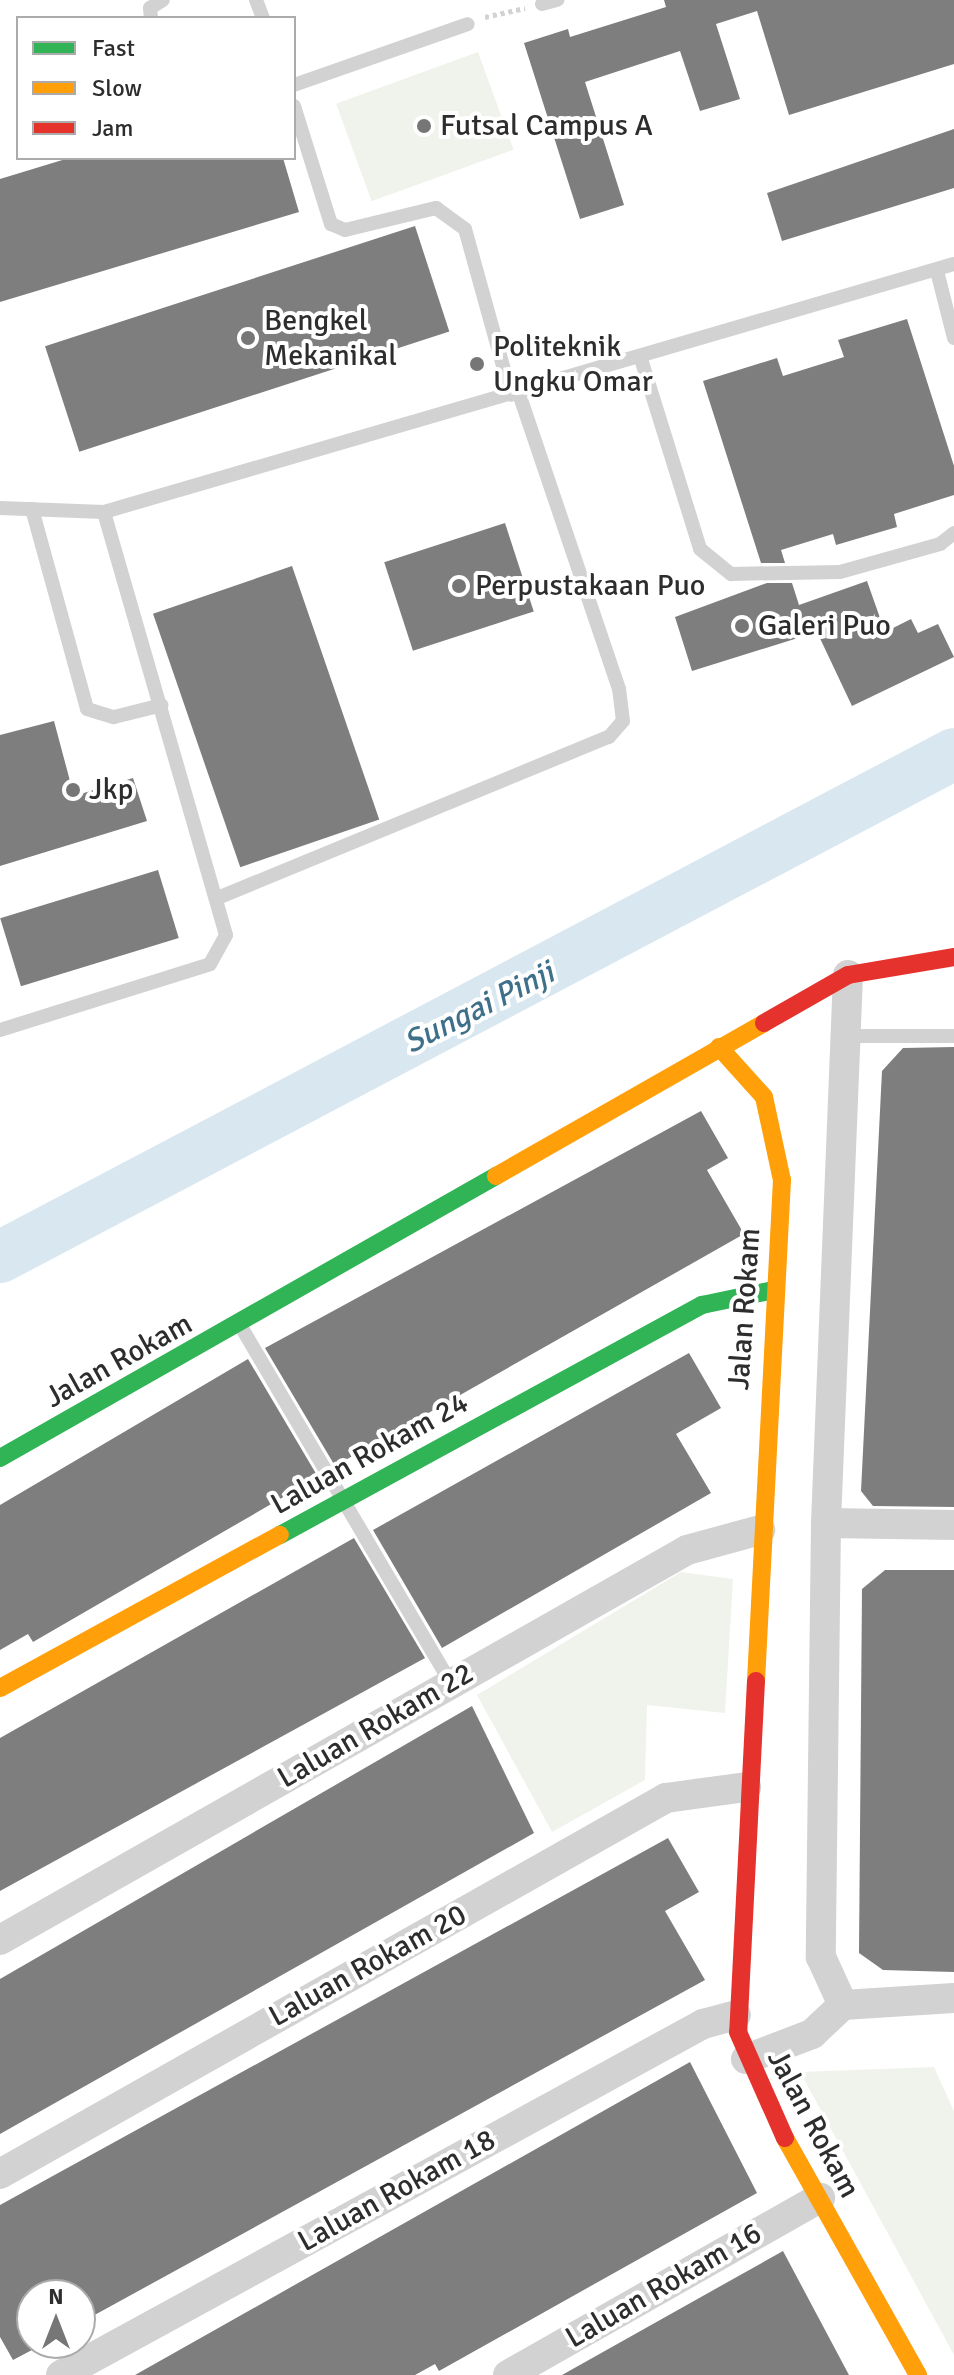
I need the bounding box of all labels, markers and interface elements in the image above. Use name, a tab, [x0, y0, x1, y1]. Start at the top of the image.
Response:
legend	[16, 16, 296, 160]
text: Fast	[92, 33, 135, 63]
text: Slow	[92, 73, 142, 103]
place label: Futsal Campus A	[440, 108, 653, 144]
text: Jam	[92, 113, 133, 143]
marker: Futsal Campus A	[415, 117, 433, 135]
place label: Bengkel Mekanikal	[264, 303, 397, 374]
marker: Bengkel Mekanikal	[239, 329, 257, 347]
place label: Politeknik Ungku Omar	[493, 329, 653, 400]
marker: Politeknik Ungku Omar	[468, 355, 486, 373]
place label: Perpustakaan Puo	[475, 568, 705, 604]
marker: Perpustakaan Puo	[450, 577, 468, 595]
place label: Galeri Puo	[758, 608, 891, 644]
marker: Galeri Puo	[733, 617, 751, 635]
place label: Jkp	[89, 772, 133, 808]
marker: Jkp	[64, 781, 82, 799]
water label: Sungai Pinji	[397, 954, 561, 1062]
street label: Jalan Rokam	[721, 1227, 769, 1391]
street label: Jalan Rokam	[39, 1306, 199, 1416]
street label: Laluan Rokam 24	[265, 1385, 475, 1523]
street label: Laluan Rokam 22	[272, 1655, 480, 1797]
street label: Laluan Rokam 20	[263, 1897, 473, 2035]
street label: Jalan Rokam	[759, 2044, 867, 2204]
street label: Laluan Rokam 18	[292, 2122, 502, 2260]
street label: Laluan Rokam 16	[560, 2215, 768, 2357]
north arrow	[16, 2279, 96, 2359]
text: N	[48, 2283, 64, 2310]

